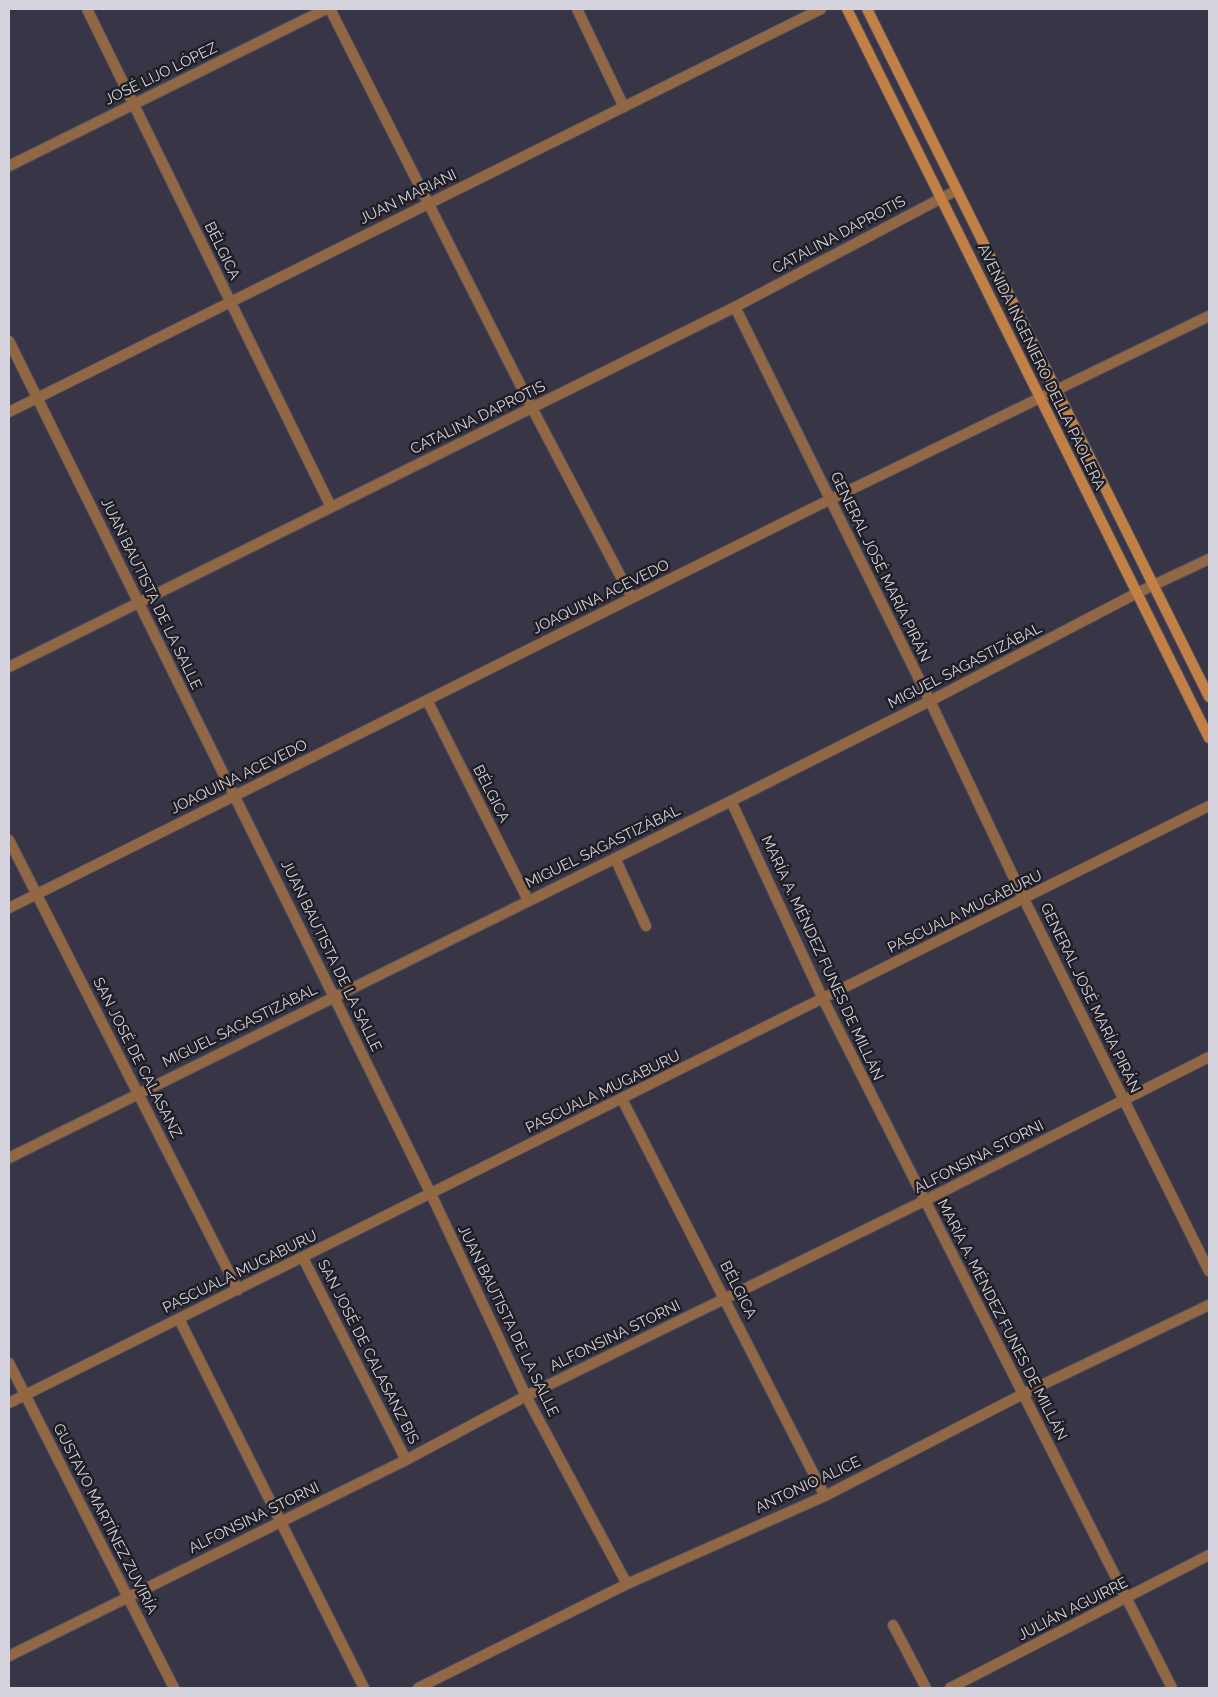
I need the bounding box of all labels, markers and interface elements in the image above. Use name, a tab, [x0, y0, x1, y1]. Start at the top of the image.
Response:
street label: JOSÉ LIJO LÓPEZ	[102, 39, 220, 109]
street label: JUAN MARIANI	[356, 166, 460, 228]
street label: CATALINA DAPROTIS	[769, 192, 909, 278]
street label: BÉLGICA	[200, 219, 244, 283]
street label: AVENIDA INGENIERO DELLA PAOLERA	[973, 241, 1109, 493]
street label: CATALINA DAPROTIS	[408, 377, 548, 459]
street label: GENERAL JOSÉ MARÍA PIRÁN	[826, 469, 934, 665]
street label: JUAN BAUTISTA DE LA SALLE	[97, 495, 205, 693]
street label: JOAQUINA ACEVEDO	[530, 556, 672, 638]
street label: MIGUEL SAGASTIZÁBAL	[885, 619, 1045, 713]
street label: JOAQUINA ACEVEDO	[168, 736, 310, 818]
street label: BÉLGICA	[469, 762, 513, 826]
street label: MIGUEL SAGASTIZÁBAL	[523, 802, 683, 892]
street label: MARÍA A. MÉNDEZ FUNES DE MILLÁN	[757, 833, 887, 1083]
street label: JUAN BAUTISTA DE LA SALLE	[277, 857, 385, 1055]
street label: PASCUALA MUGABURU	[885, 867, 1045, 957]
street label: GENERAL JOSÉ MARÍA PIRÁN	[1036, 900, 1144, 1096]
street label: SAN JOSÉ DE CALASANZ	[89, 975, 185, 1141]
street label: MIGUEL SAGASTIZÁBAL	[160, 981, 320, 1071]
street label: PASCUALA MUGABURU	[523, 1047, 683, 1137]
street label: ALFONSINA STORNI	[911, 1117, 1047, 1197]
street label: MARÍA A. MÉNDEZ FUNES DE MILLÁN	[933, 1196, 1071, 1444]
street label: JUAN BAUTISTA DE LA SALLE	[454, 1222, 562, 1420]
street label: PASCUALA MUGABURU	[160, 1227, 320, 1317]
street label: SAN JOSÉ DE CALASANZ BIS	[314, 1257, 422, 1447]
street label: BÉLGICA	[716, 1258, 760, 1322]
street label: ALFONSINA STORNI	[547, 1297, 683, 1375]
street label: GUSTAVO MARTÍNEZ ZUVIRÍA	[49, 1421, 161, 1617]
street label: ANTONIO ALICE	[752, 1453, 864, 1517]
street label: ALFONSINA STORNI	[186, 1479, 322, 1557]
street label: JULIÁN AGUIRRE	[1015, 1574, 1131, 1644]

